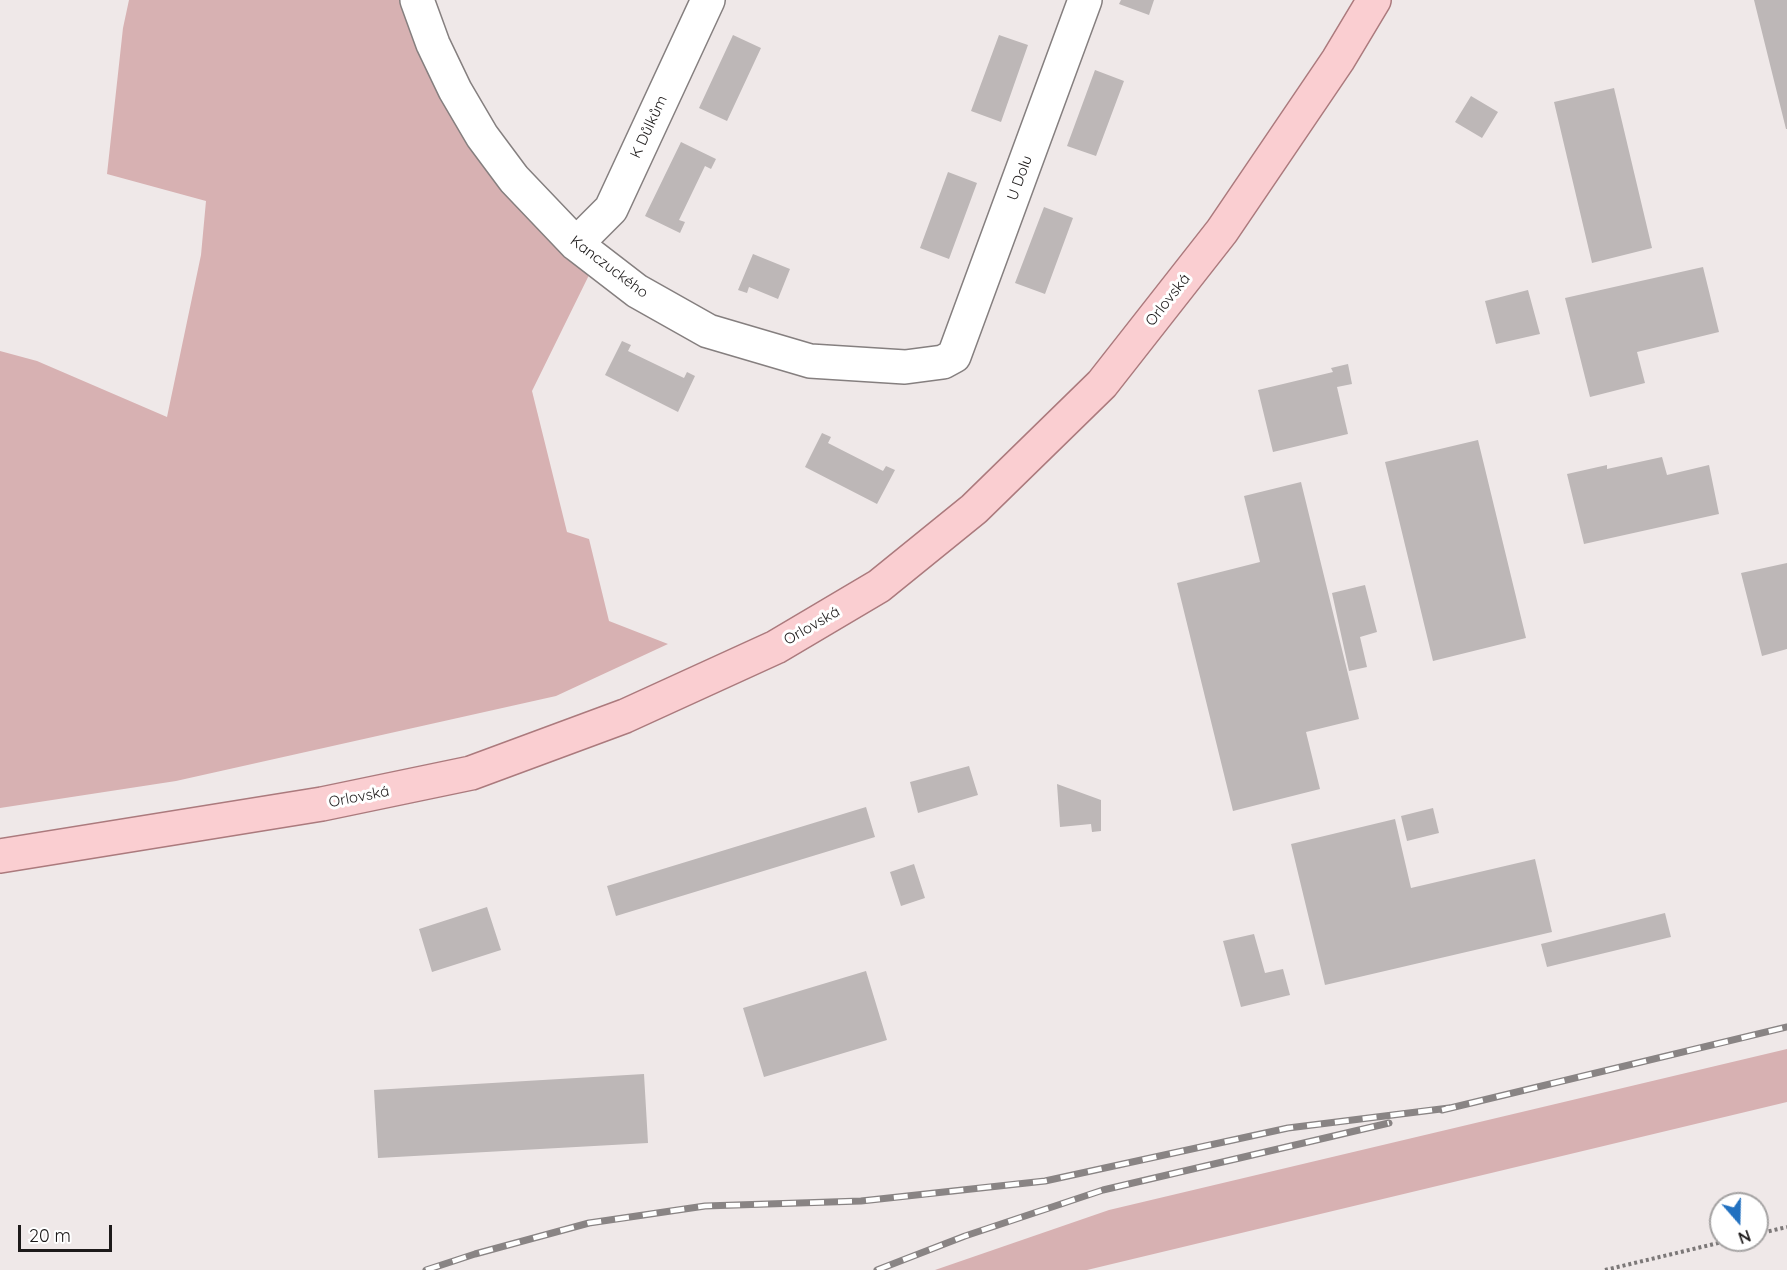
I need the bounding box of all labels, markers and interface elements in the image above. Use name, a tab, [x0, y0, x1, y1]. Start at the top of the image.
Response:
street label: K Důlkům	[627, 93, 671, 161]
street label: U Dolu	[1004, 153, 1036, 203]
street label: Kanczuckého	[566, 232, 652, 302]
street label: Orlovská	[1142, 270, 1194, 330]
street label: Orlovská	[781, 603, 843, 649]
street label: Orlovská	[327, 782, 391, 812]
north arrow	[1709, 1192, 1769, 1252]
scale bar	[21, 1213, 116, 1251]
text: 20 m	[29, 1224, 71, 1247]
text: N	[1736, 1226, 1753, 1248]

